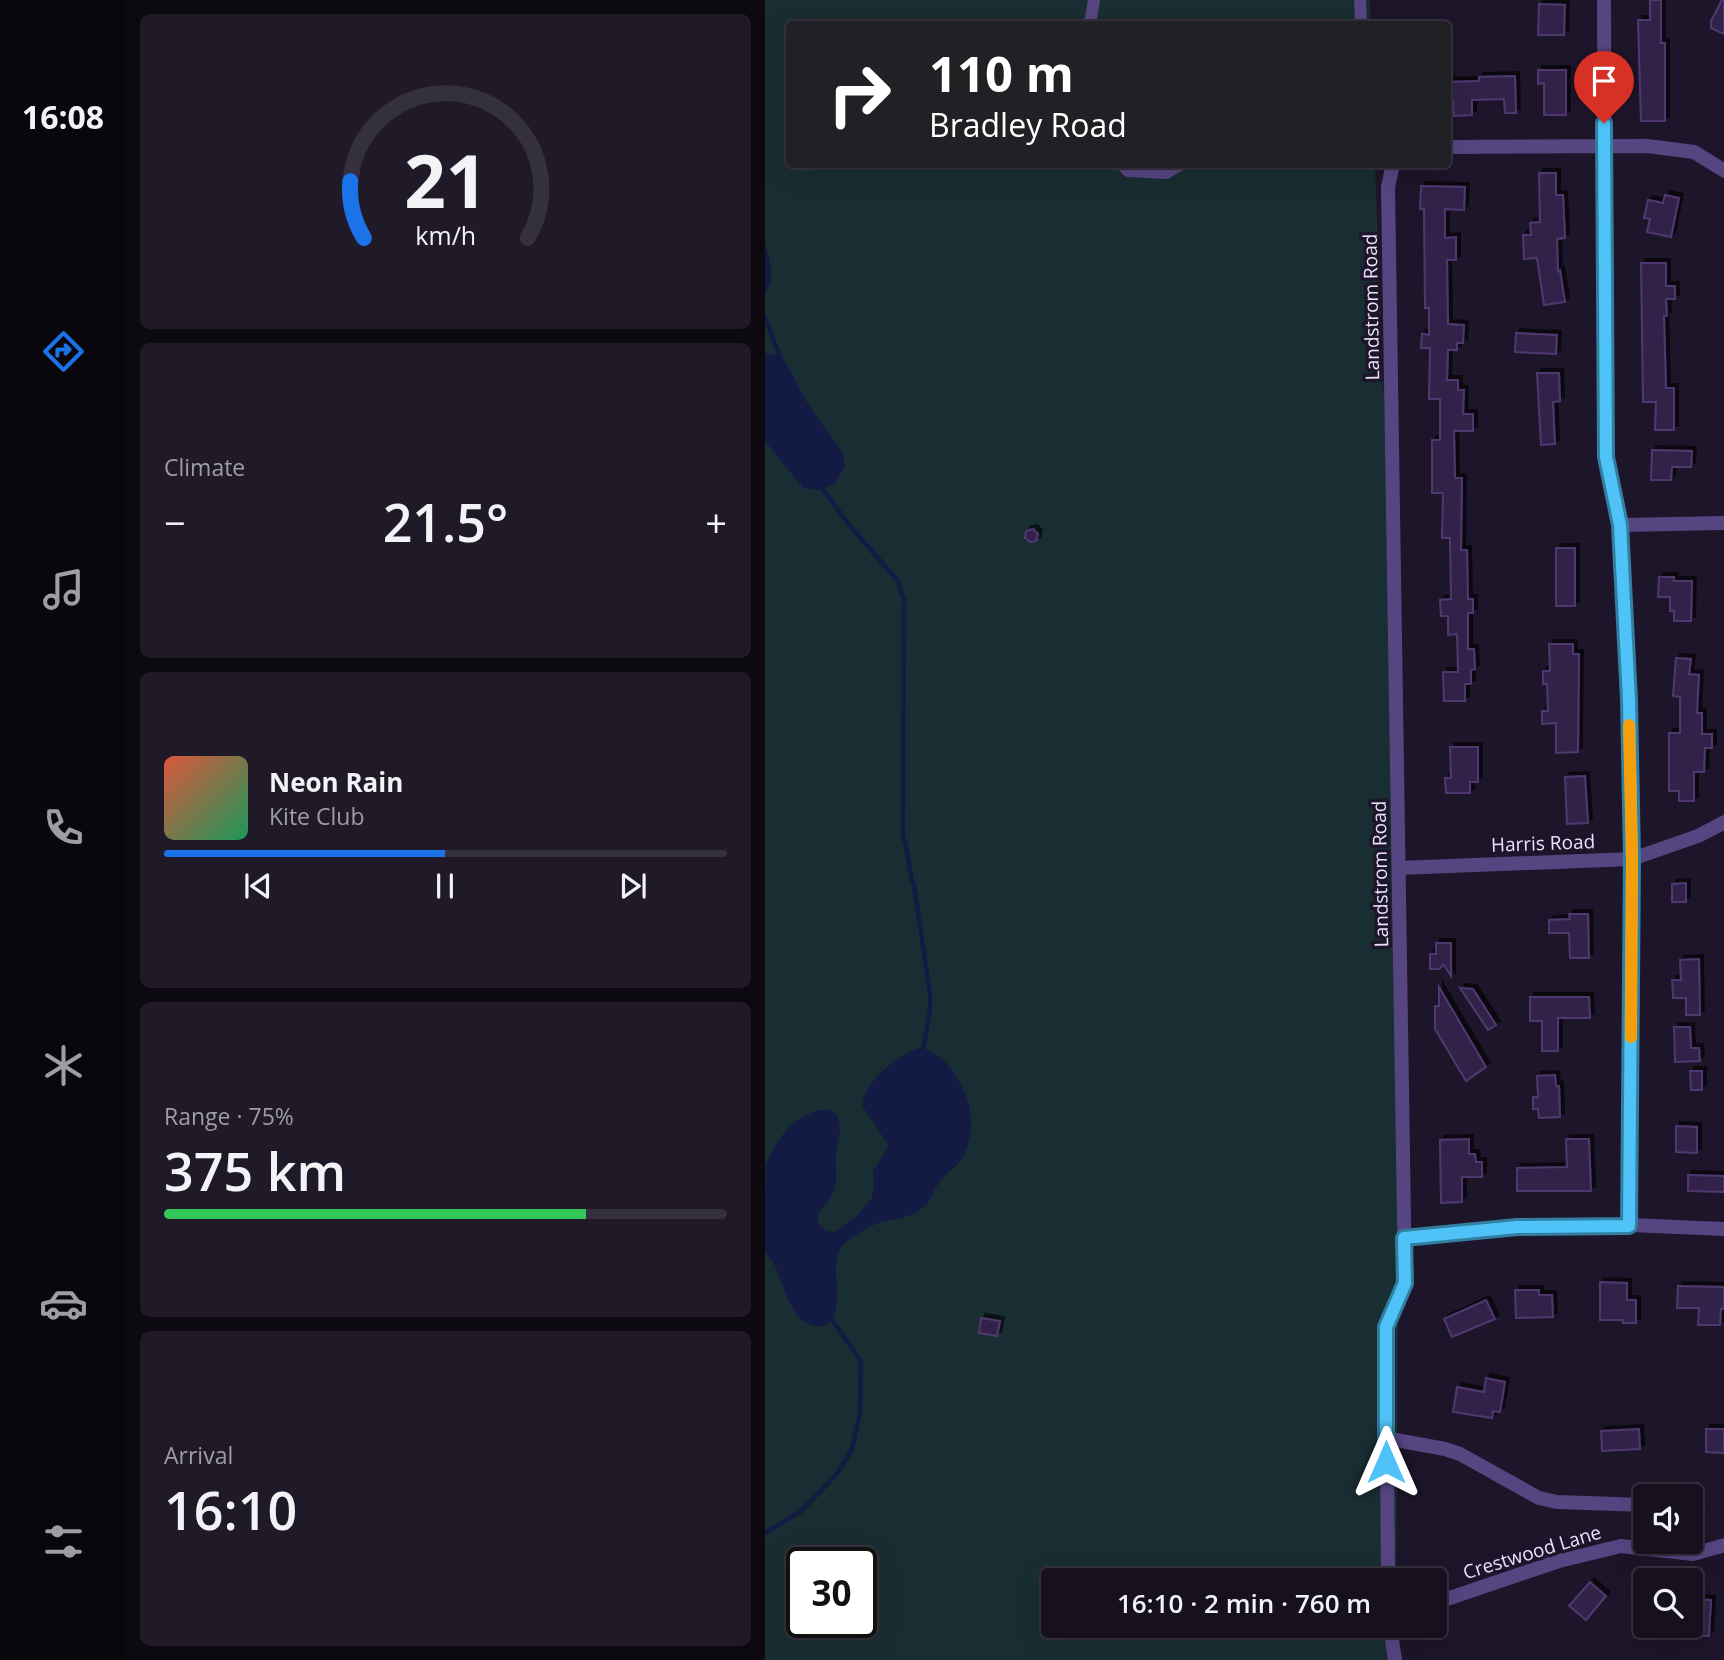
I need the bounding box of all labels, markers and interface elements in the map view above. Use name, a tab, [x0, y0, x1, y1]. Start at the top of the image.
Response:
text: 110 m	[929, 40, 1074, 106]
icon: right	[814, 49, 905, 140]
pin	[1574, 51, 1634, 123]
icon: arrive	[1585, 62, 1623, 100]
text: 16:08	[22, 95, 104, 138]
text: Bradley Road	[929, 103, 1127, 146]
text: 21	[404, 130, 487, 229]
text: km/h	[415, 217, 476, 251]
street label: Landstrom Road	[1357, 233, 1385, 381]
icon: directions	[39, 327, 88, 376]
text: Climate	[164, 451, 245, 483]
text: 21.5°	[383, 486, 508, 557]
text: −	[164, 496, 186, 548]
text: +	[705, 496, 727, 548]
icon: music	[39, 565, 88, 614]
text: Neon Rain	[269, 764, 403, 800]
text: Kite Club	[269, 800, 364, 832]
street label: Landstrom Road	[1366, 800, 1394, 948]
icon: phone	[39, 803, 88, 852]
street label: Harris Road	[1490, 828, 1596, 858]
icon: previous	[239, 867, 277, 905]
icon: pause	[426, 867, 464, 905]
icon: next	[614, 867, 652, 905]
icon: climate	[39, 1041, 88, 1090]
text: Range · 75%	[164, 1100, 294, 1132]
text: 375 km	[164, 1135, 346, 1206]
icon: car	[39, 1279, 88, 1328]
position arrow	[1349, 1425, 1423, 1499]
text: Arrival	[164, 1439, 233, 1471]
text: 16:10	[164, 1474, 297, 1545]
map controls	[1633, 1484, 1703, 1638]
button: sound	[1633, 1484, 1703, 1554]
icon: filters	[39, 1517, 88, 1566]
street label: Crestwood Lane	[1460, 1519, 1604, 1585]
speed limit sign: 30	[786, 1547, 877, 1638]
button: search	[1633, 1568, 1703, 1638]
text: 16:10 · 2 min · 760 m	[1117, 1585, 1371, 1621]

